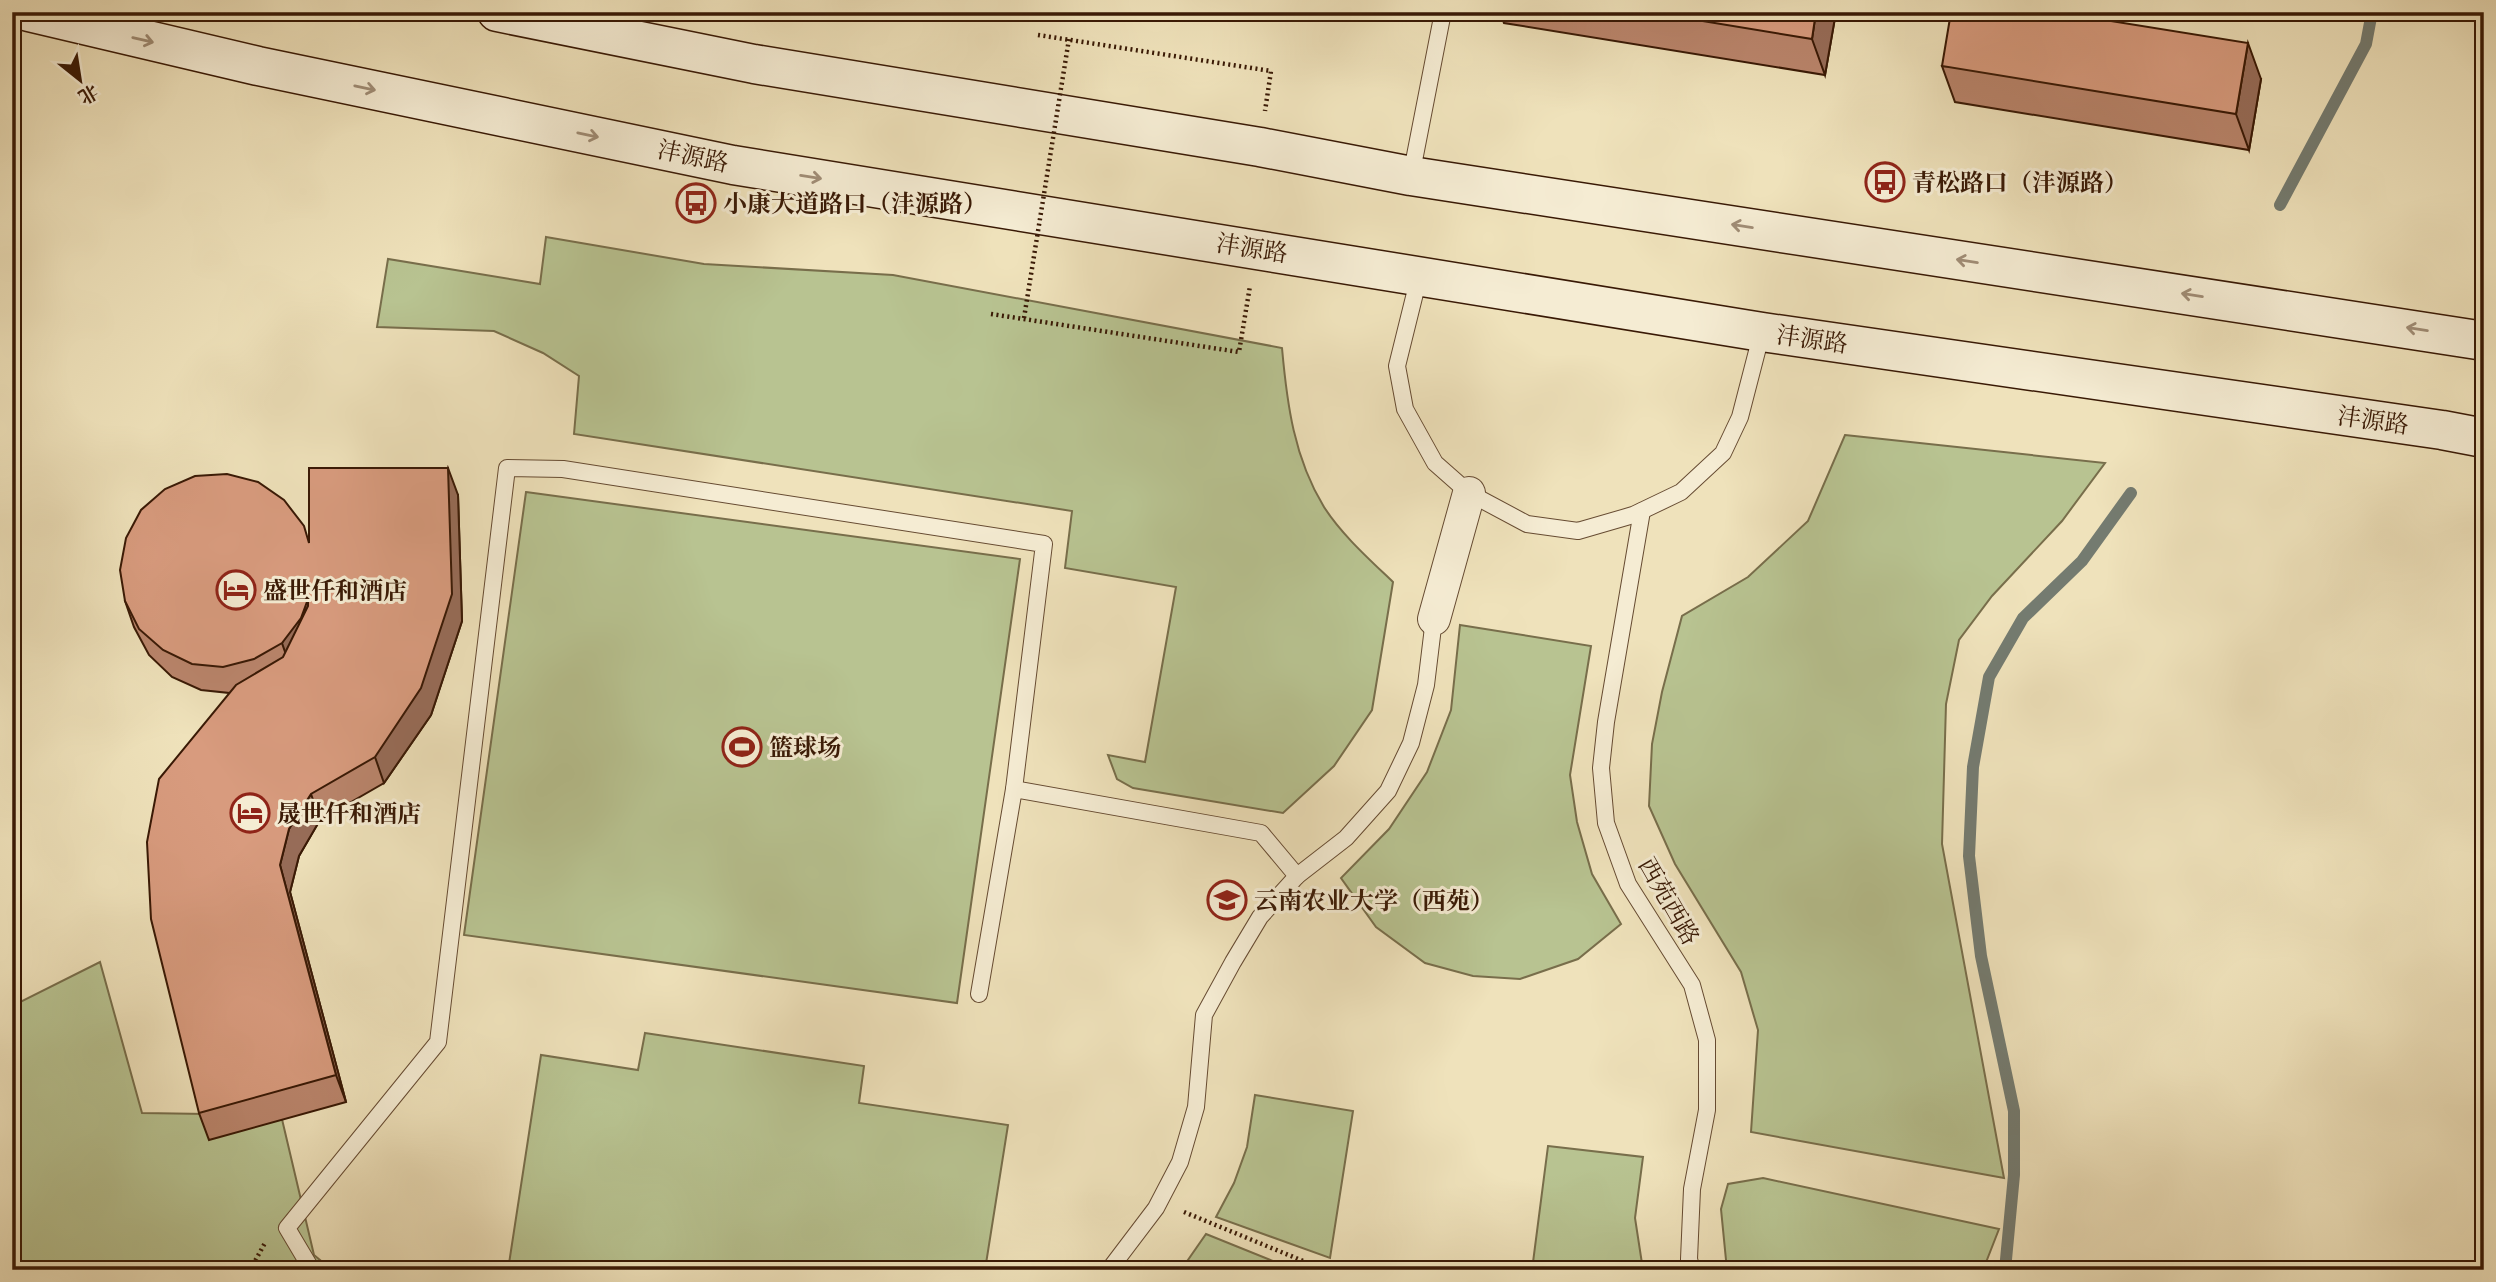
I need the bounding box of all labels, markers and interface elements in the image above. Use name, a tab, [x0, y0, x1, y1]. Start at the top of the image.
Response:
one-way arrow	[131, 34, 154, 47]
north arrow	[46, 46, 116, 116]
text: 北	[74, 79, 103, 110]
one-way arrow	[353, 82, 376, 96]
one-way arrow	[576, 128, 599, 142]
street label: 沣源路	[655, 133, 731, 179]
bus stop icon: 青松路口（沣源路）	[1864, 161, 1906, 203]
place label: 青松路口（沣源路）	[1912, 167, 2128, 198]
one-way arrow	[799, 171, 822, 184]
bus stop icon: 小康大道路口（沣源路）	[675, 182, 717, 224]
place label: 小康大道路口（沣源路）	[723, 188, 987, 219]
one-way arrow	[1731, 220, 1754, 233]
street label: 沣源路	[1214, 227, 1290, 269]
one-way arrow	[1956, 254, 1979, 267]
one-way arrow	[2181, 288, 2204, 301]
street label: 沣源路	[1774, 319, 1850, 359]
one-way arrow	[2406, 322, 2428, 335]
street label: 沣源路	[2335, 400, 2411, 440]
hotel icon: 盛世仟和酒店	[215, 569, 257, 611]
place label: 盛世仟和酒店	[263, 575, 407, 606]
sports icon: 篮球场	[721, 726, 763, 768]
place label: 篮球场	[769, 732, 841, 763]
hotel icon: 晟世仟和酒店	[229, 792, 271, 834]
place label: 晟世仟和酒店	[277, 798, 421, 829]
street label: 西苑西路	[1632, 852, 1706, 950]
school or university icon: 云南农业大学（西苑）	[1206, 879, 1248, 921]
place label: 云南农业大学（西苑）	[1254, 885, 1494, 916]

